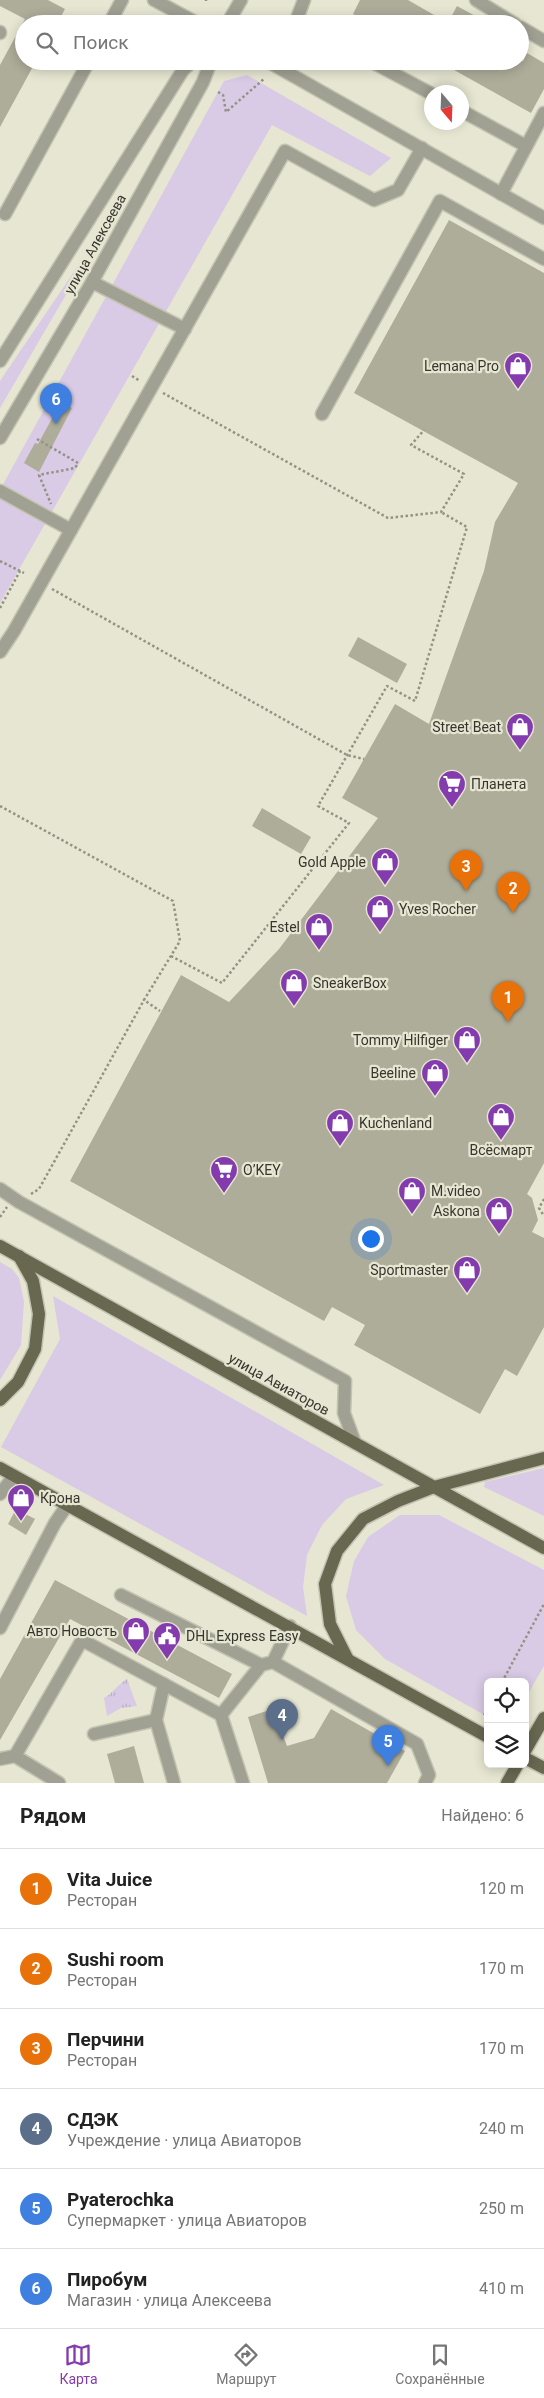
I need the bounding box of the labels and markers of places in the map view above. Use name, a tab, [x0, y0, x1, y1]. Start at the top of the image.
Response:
shop icon: Lemana Pro	[503, 351, 533, 390]
place label: Lemana Pro	[424, 358, 499, 374]
pin: 6	[40, 383, 72, 424]
shop icon: Street Beat	[505, 712, 535, 751]
place label: Street Beat	[432, 719, 501, 735]
supermarket icon: Планета	[437, 769, 467, 808]
place label: Планета	[471, 776, 526, 792]
shop icon: Gold Apple	[370, 847, 400, 886]
pin: 3	[450, 850, 482, 891]
place label: Gold Apple	[298, 854, 366, 870]
pin: 2	[497, 872, 529, 913]
shop icon: Yves Rocher	[365, 894, 395, 933]
place label: Yves Rocher	[399, 901, 476, 917]
shop icon: Estel	[304, 912, 334, 951]
place label: Estel	[269, 919, 300, 935]
shop icon: SneakerBox	[279, 968, 309, 1007]
place label: SneakerBox	[313, 975, 387, 991]
pin: 1	[492, 981, 524, 1022]
shop icon: Tommy Hilfiger	[452, 1025, 482, 1064]
place label: Tommy Hilfiger	[353, 1032, 448, 1048]
shop icon: Beeline	[420, 1058, 450, 1097]
place label: Beeline	[370, 1065, 416, 1081]
shop icon: Всёсмарт	[486, 1102, 516, 1141]
shop icon: Kuchenland	[325, 1108, 355, 1147]
place label: Kuchenland	[359, 1115, 432, 1131]
place label: Всёсмарт	[470, 1142, 533, 1158]
supermarket icon: O’KEY	[209, 1155, 239, 1194]
place label: O’KEY	[243, 1162, 281, 1178]
shop icon: M.video	[397, 1176, 427, 1215]
place label: M.video	[431, 1183, 480, 1199]
shop icon: Askona	[484, 1196, 514, 1235]
place label: Askona	[433, 1203, 480, 1219]
shop icon: Sportmaster	[452, 1255, 482, 1294]
place label: Sportmaster	[370, 1262, 448, 1278]
shop icon: Крона	[6, 1483, 36, 1522]
place label: Крона	[40, 1490, 80, 1506]
shop icon: Авто Новость	[121, 1616, 151, 1655]
public building icon: DHL Express Easy	[152, 1621, 182, 1660]
place label: Авто Новость	[26, 1623, 117, 1639]
place label: DHL Express Easy	[186, 1628, 299, 1644]
pin: 4	[266, 1699, 298, 1740]
pin: 5	[372, 1725, 404, 1766]

